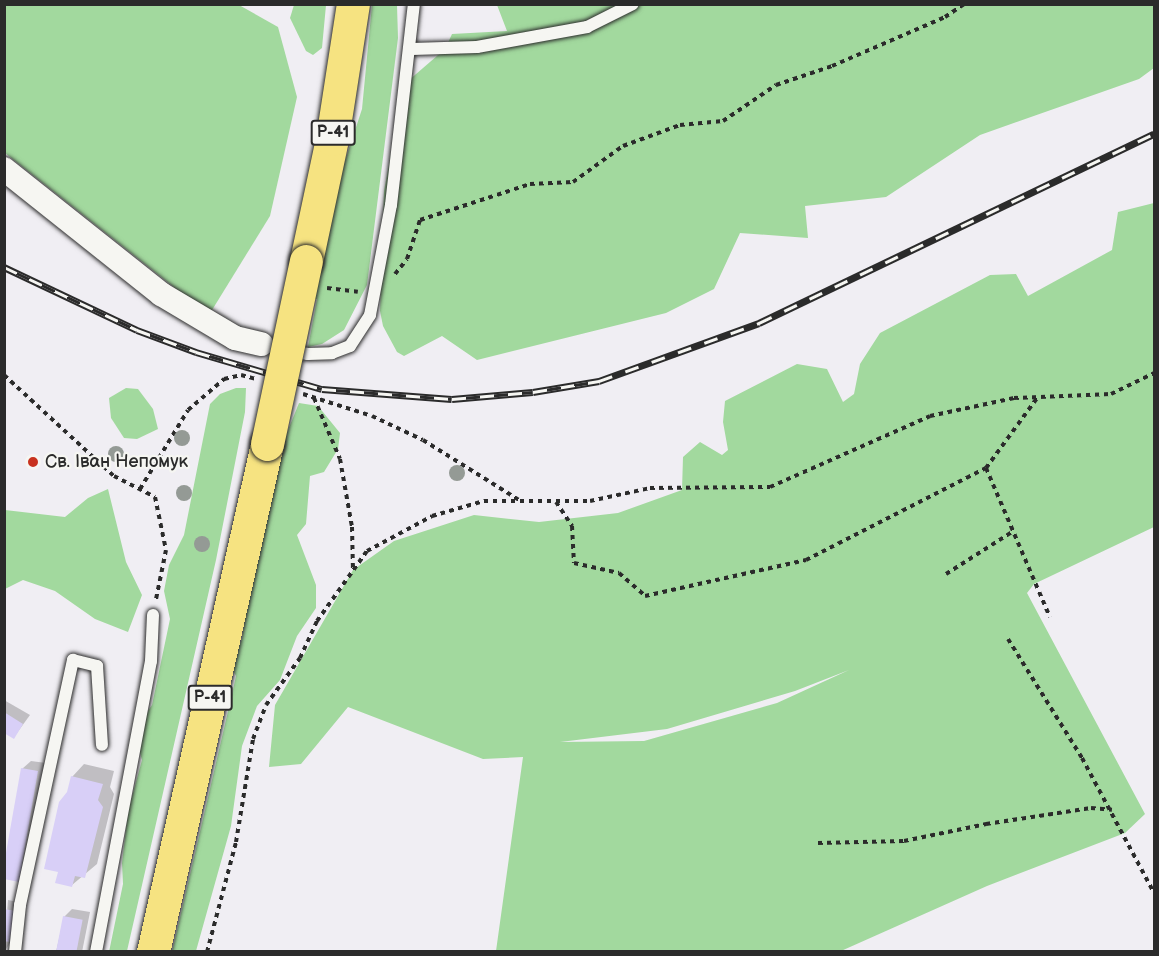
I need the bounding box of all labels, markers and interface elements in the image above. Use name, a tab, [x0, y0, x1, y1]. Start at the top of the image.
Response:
road number: Р-41	[310, 120, 356, 146]
place label: Св. Іван Непомук	[45, 451, 188, 473]
marker: Св. Іван Непомук	[26, 455, 40, 469]
road number: Р-41	[188, 685, 232, 711]

